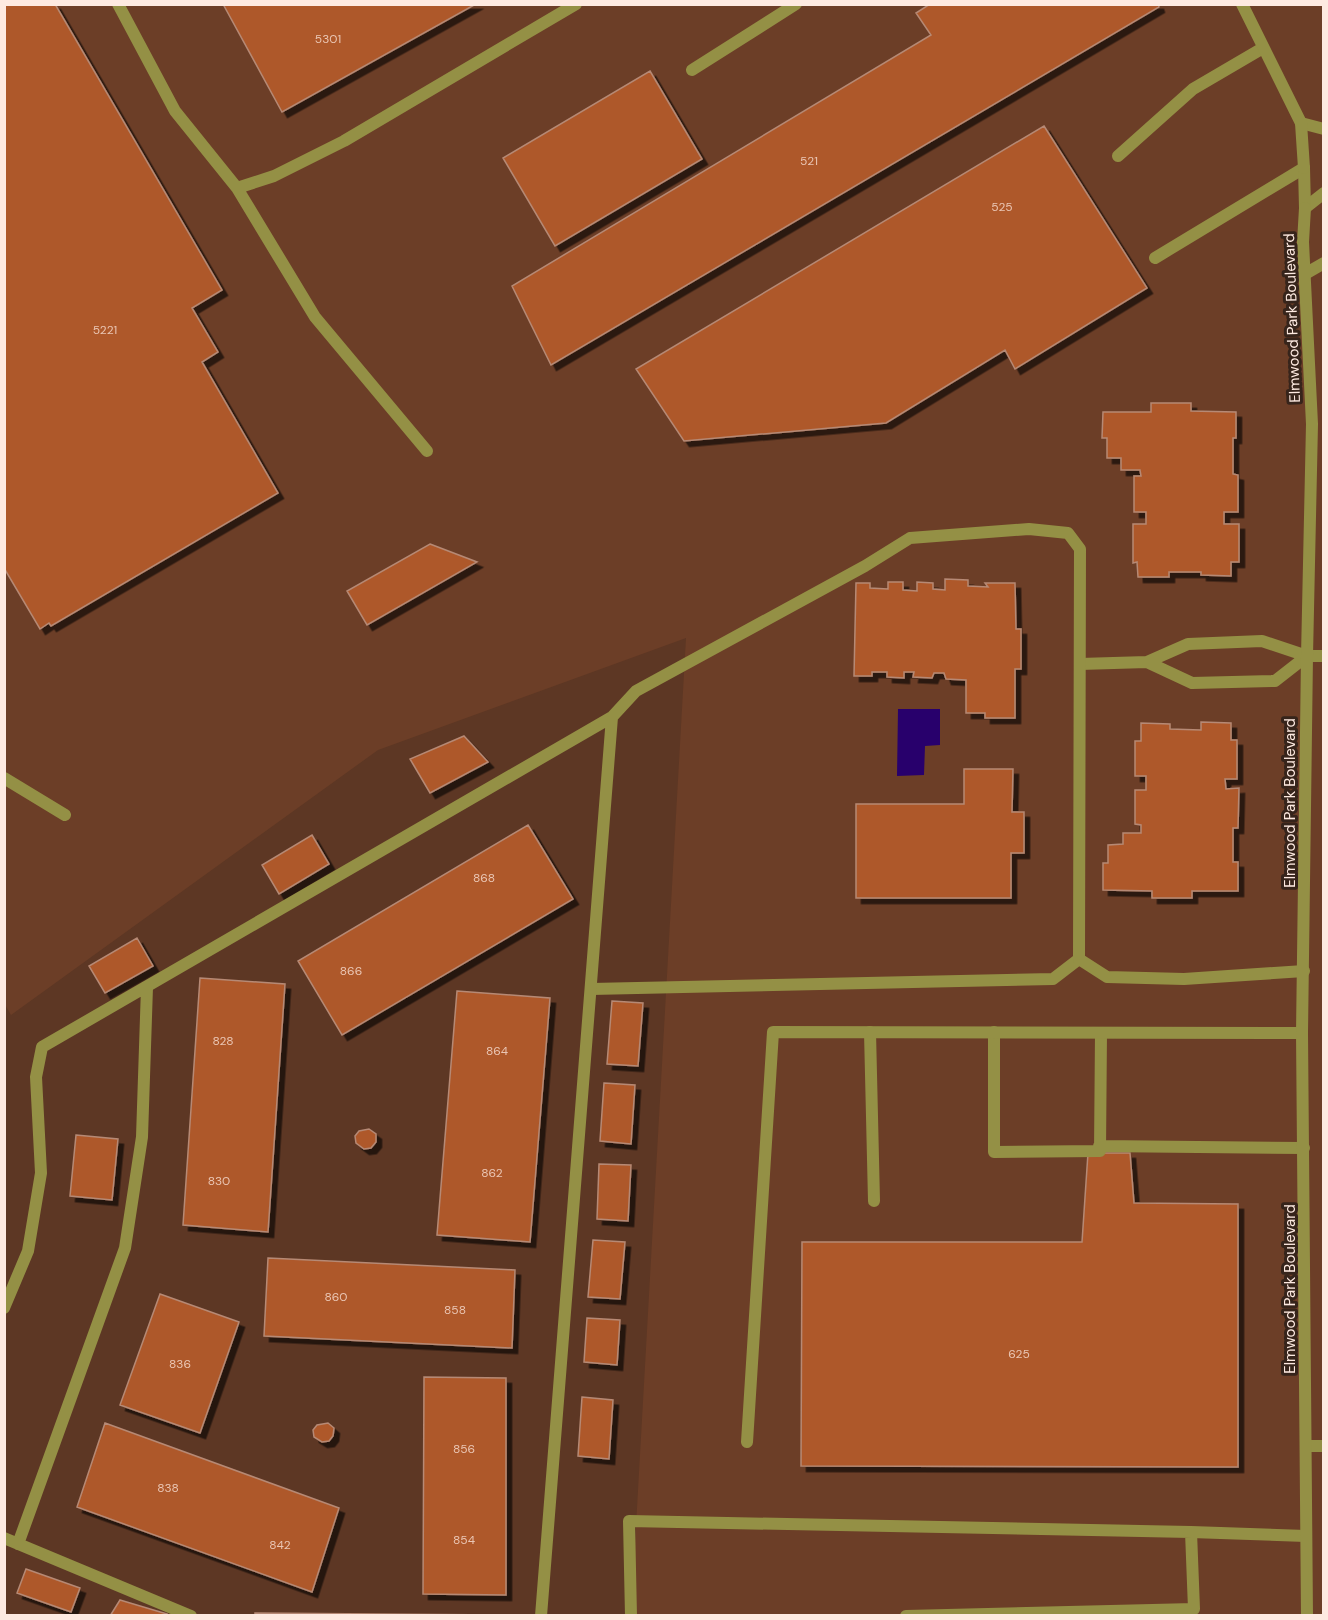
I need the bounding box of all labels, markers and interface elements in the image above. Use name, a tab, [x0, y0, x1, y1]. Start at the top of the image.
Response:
house number: 5301	[315, 31, 341, 47]
house number: 521	[800, 153, 818, 169]
house number: 525	[991, 199, 1013, 215]
street label: Elmwood Park Boulevard	[1279, 233, 1305, 403]
house number: 5221	[93, 322, 117, 338]
street label: Elmwood Park Boulevard	[1280, 718, 1300, 888]
house number: 868	[473, 870, 495, 886]
house number: 866	[340, 963, 362, 979]
house number: 828	[212, 1033, 234, 1049]
house number: 864	[486, 1043, 508, 1059]
house number: 862	[481, 1165, 503, 1181]
house number: 830	[208, 1173, 230, 1189]
street label: Elmwood Park Boulevard	[1280, 1204, 1300, 1374]
house number: 860	[324, 1289, 348, 1305]
house number: 858	[444, 1302, 466, 1318]
house number: 625	[1008, 1346, 1030, 1362]
house number: 836	[169, 1356, 191, 1372]
house number: 856	[453, 1441, 475, 1457]
house number: 838	[157, 1480, 179, 1496]
house number: 854	[453, 1532, 475, 1548]
house number: 842	[269, 1537, 291, 1553]

